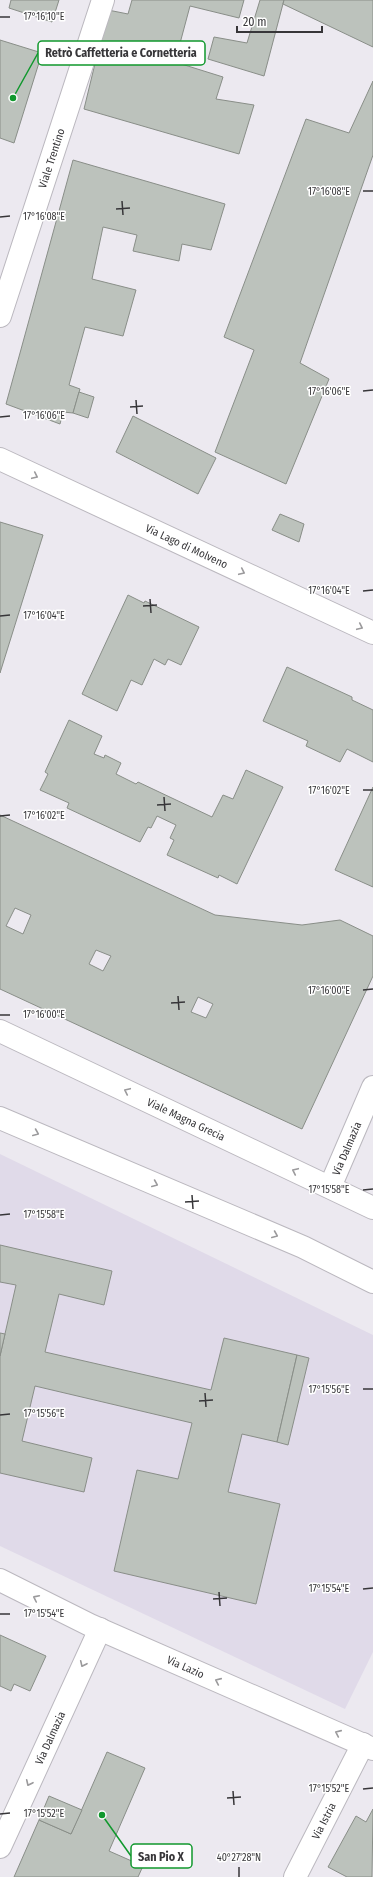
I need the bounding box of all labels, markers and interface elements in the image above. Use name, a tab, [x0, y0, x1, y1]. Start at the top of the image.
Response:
scale bar	[237, 8, 322, 34]
text: 17°16'10"E	[24, 11, 65, 23]
text: 20 m	[243, 15, 267, 29]
callout: Retrò Caffetteria e Cornetteria	[38, 41, 205, 65]
text: Retrò Caffetteria e Cornetteria	[45, 46, 197, 60]
street label: Viale Trentino	[36, 127, 68, 190]
text: 17°16'08"E	[308, 186, 350, 198]
text: 17°16'08"E	[23, 211, 65, 223]
text: 17°16'06"E	[308, 386, 350, 398]
text: 17°16'06"E	[23, 410, 65, 422]
one-way arrow	[31, 471, 39, 479]
street label: Via Lago di Molveno	[143, 522, 230, 571]
one-way arrow	[238, 567, 245, 575]
text: 17°16'04"E	[308, 585, 350, 597]
text: 17°16'04"E	[23, 610, 65, 622]
one-way arrow	[355, 622, 363, 630]
text: 17°16'02"E	[308, 785, 350, 797]
text: 17°16'02"E	[23, 810, 65, 822]
text: 17°16'00"E	[308, 985, 350, 997]
text: 17°16'00"E	[23, 1009, 65, 1021]
one-way arrow	[124, 1088, 131, 1096]
street label: Viale Magna Grecia	[145, 1096, 227, 1144]
street label: Via Dalmazia	[330, 1120, 364, 1177]
one-way arrow	[31, 1128, 39, 1136]
one-way arrow	[292, 1168, 299, 1176]
one-way arrow	[151, 1179, 159, 1187]
text: 17°15'58"E	[309, 1184, 350, 1196]
text: 17°15'58"E	[24, 1209, 65, 1221]
one-way arrow	[271, 1230, 278, 1238]
text: 17°15'56"E	[309, 1384, 350, 1396]
text: 17°15'56"E	[24, 1408, 65, 1420]
text: 17°15'54"E	[309, 1583, 349, 1595]
one-way arrow	[33, 1595, 41, 1603]
text: 17°15'54"E	[24, 1608, 64, 1620]
street label: Via Lazio	[165, 1653, 206, 1681]
one-way arrow	[80, 1660, 88, 1668]
one-way arrow	[215, 1678, 223, 1686]
street label: Via Dalmazia	[33, 1709, 68, 1767]
one-way arrow	[334, 1730, 342, 1738]
one-way arrow	[26, 1778, 34, 1786]
text: 17°15'52"E	[309, 1783, 349, 1795]
street label: Via Istria	[309, 1801, 339, 1842]
text: 17°15'52"E	[24, 1808, 64, 1820]
callout: San Pio X	[131, 1844, 192, 1868]
text: San Pio X	[138, 1850, 185, 1864]
text: 40°27'28"N	[217, 1852, 261, 1864]

